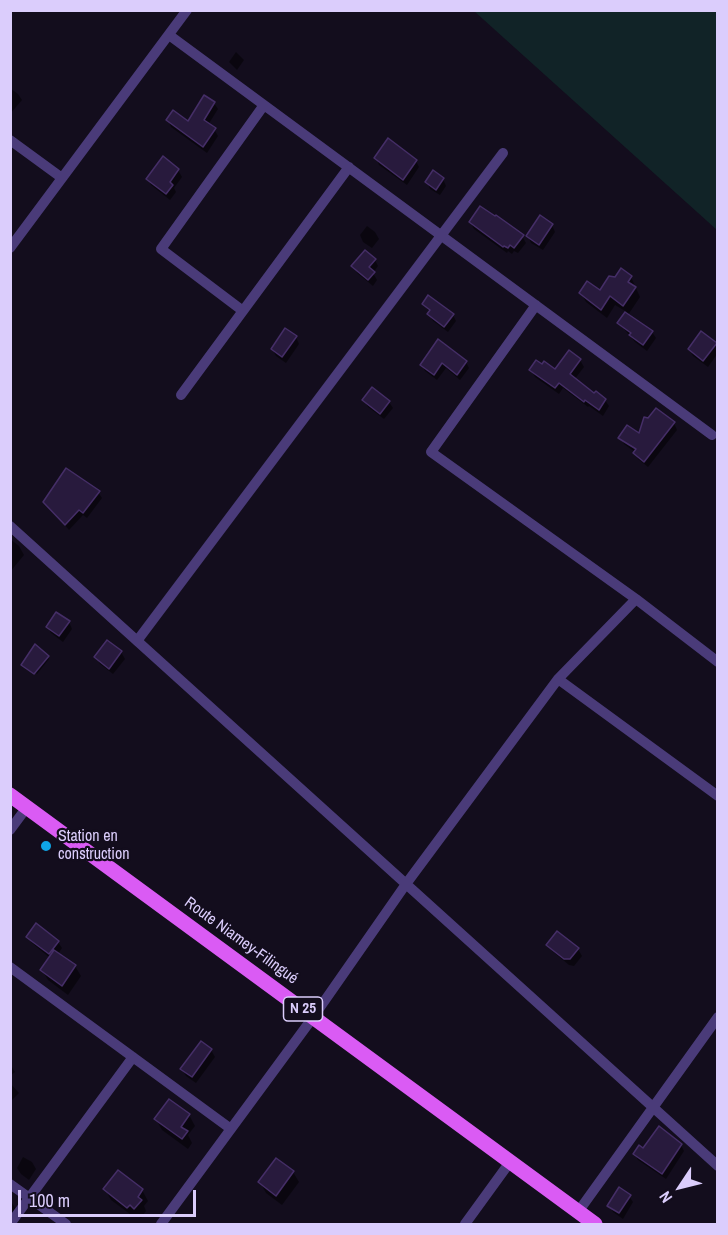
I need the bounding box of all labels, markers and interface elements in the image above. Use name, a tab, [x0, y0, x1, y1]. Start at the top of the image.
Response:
place label: Station en construction	[58, 827, 129, 865]
marker: Station en construction	[39, 839, 53, 853]
street label: Route Niamey-Filingué	[180, 893, 302, 989]
road number: N 25	[284, 997, 322, 1021]
north arrow	[650, 1157, 710, 1217]
scale bar	[21, 1178, 200, 1216]
text: N	[654, 1187, 677, 1208]
text: 100 m	[29, 1188, 70, 1213]

